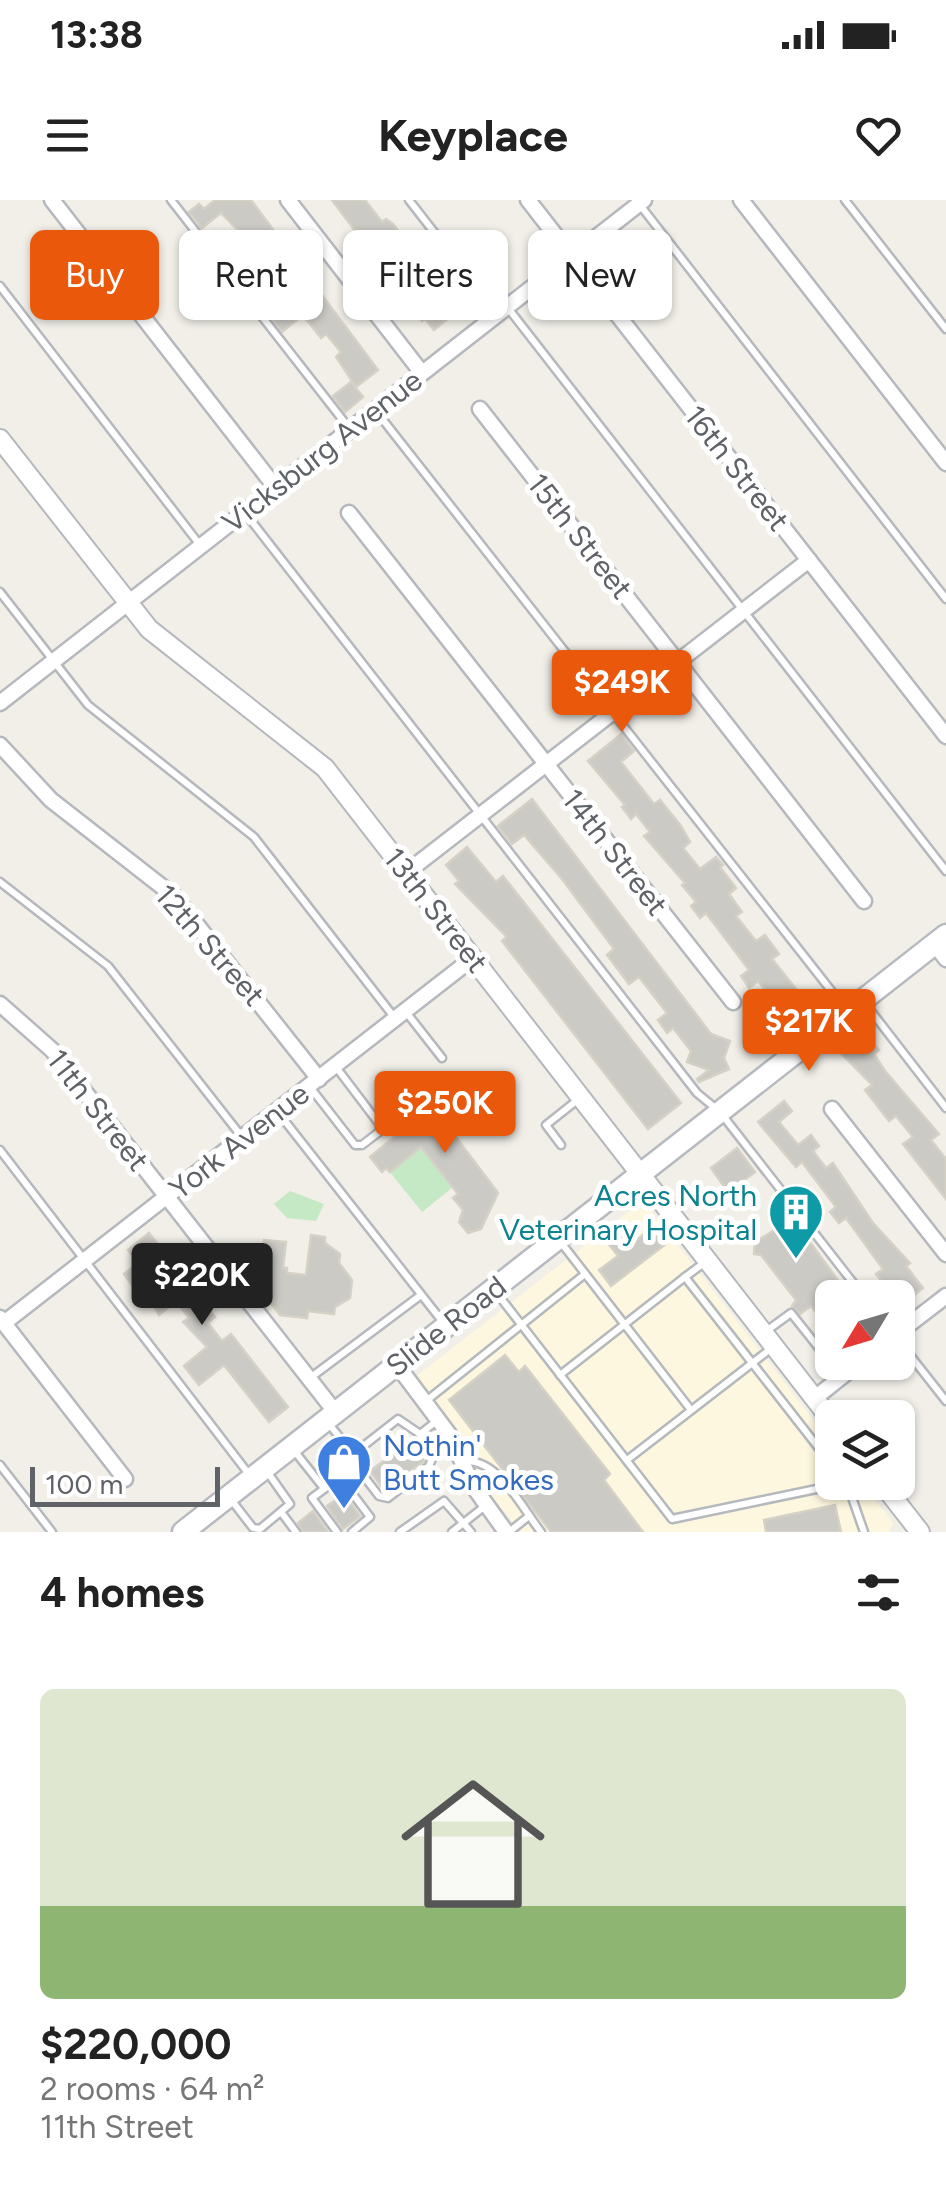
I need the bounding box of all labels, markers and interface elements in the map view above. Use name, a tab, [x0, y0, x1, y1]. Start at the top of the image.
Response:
text: 13:38	[50, 12, 143, 58]
icon: menu	[40, 108, 95, 163]
text: Keyplace	[378, 108, 568, 162]
icon: heart	[851, 108, 906, 163]
chip: Buy	[30, 230, 159, 320]
chip: Rent	[179, 230, 323, 320]
chip: Filters	[343, 230, 508, 320]
chip: New	[528, 230, 672, 320]
street label: Vicksburg Avenue	[215, 361, 429, 541]
street label: 16th Street	[677, 398, 797, 538]
street label: 15th Street	[520, 466, 640, 606]
pin: $249K	[552, 650, 692, 735]
text: $249K	[574, 663, 670, 701]
street label: 14th Street	[554, 781, 676, 923]
street label: 13th Street	[376, 840, 496, 980]
street label: 12th Street	[147, 877, 273, 1013]
pin: $217K	[739, 989, 879, 1074]
text: $217K	[765, 1002, 853, 1040]
street label: 11th Street	[39, 1042, 157, 1178]
pin: $250K	[375, 1071, 515, 1156]
street label: York Avenue	[162, 1075, 316, 1207]
text: $250K	[397, 1084, 493, 1122]
place label: Acres North Veterinary Hospital	[499, 1177, 757, 1248]
building icon: Acres North Veterinary Hospital	[766, 1182, 826, 1261]
pin: $220K	[132, 1243, 272, 1328]
text: $220K	[154, 1256, 250, 1294]
street label: Slide Road	[378, 1268, 514, 1384]
north arrow	[815, 1280, 915, 1380]
map controls	[815, 1280, 915, 1500]
button: layers	[815, 1400, 915, 1500]
place label: Nothin' Butt Smokes	[383, 1427, 554, 1498]
shop icon: Nothin' Butt Smokes	[314, 1432, 374, 1511]
scale bar	[30, 1462, 220, 1506]
text: 100 m	[45, 1467, 123, 1501]
icon: filters	[851, 1565, 906, 1620]
text: 4 homes	[40, 1567, 204, 1618]
icon: home	[383, 1754, 563, 1934]
text: $220,000	[40, 2019, 232, 2070]
text: 2 rooms · 64 m²	[40, 2070, 264, 2108]
text: 11th Street	[40, 2108, 194, 2146]

